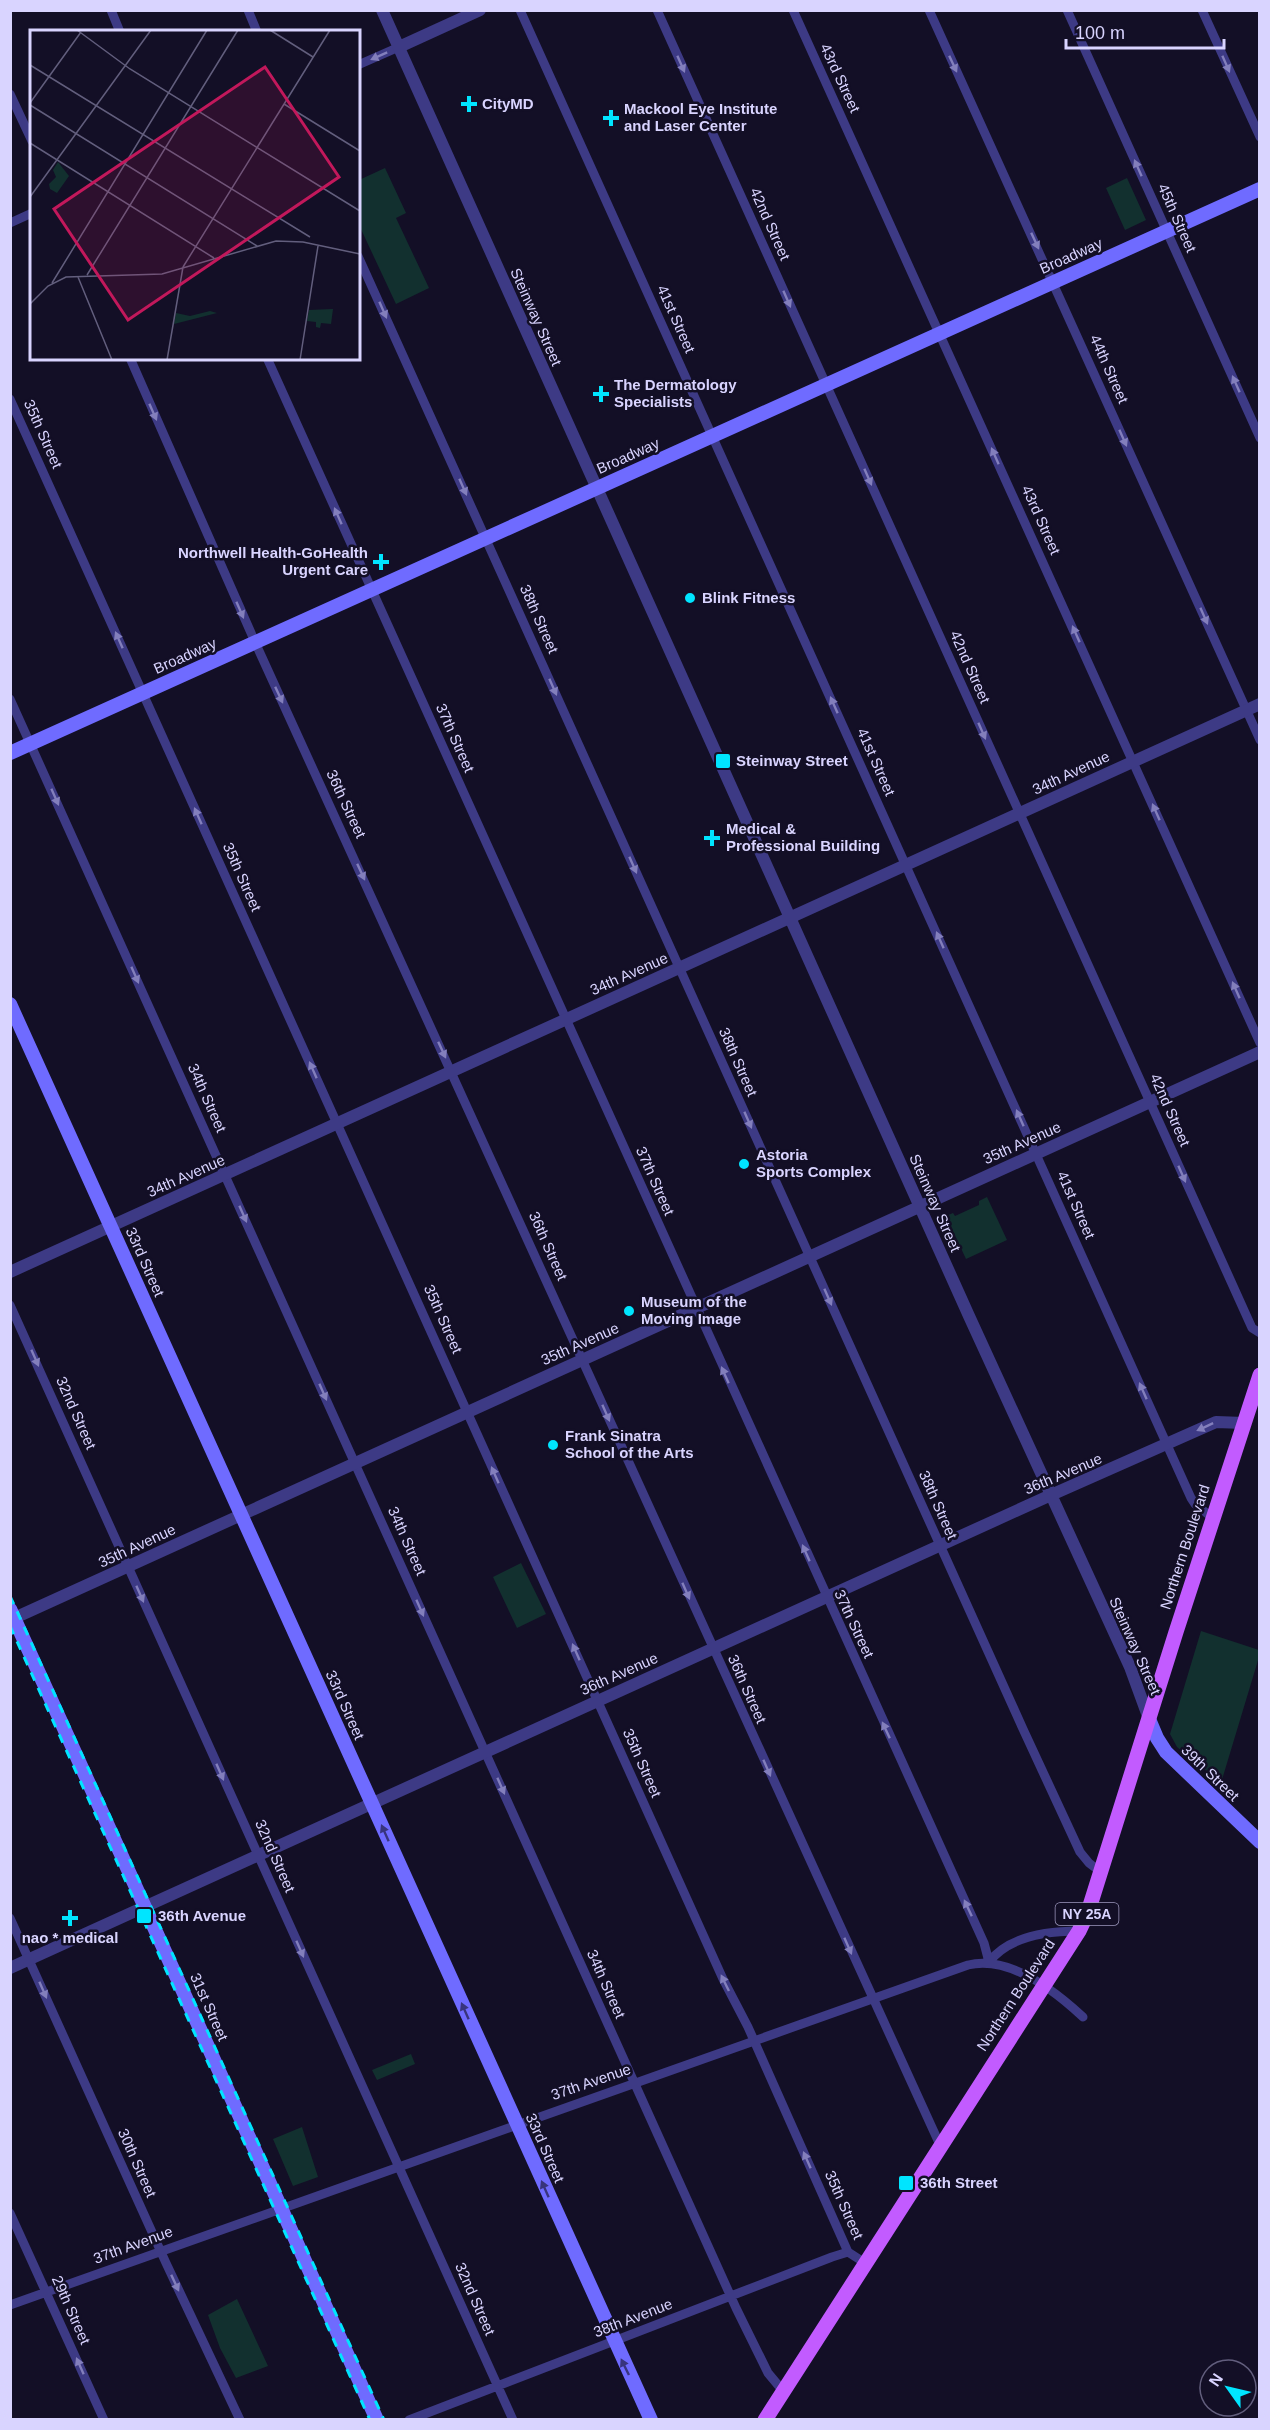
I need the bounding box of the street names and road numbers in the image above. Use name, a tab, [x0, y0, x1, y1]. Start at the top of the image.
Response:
street label: 43rd Street	[817, 41, 864, 116]
street label: 45th Street	[1155, 181, 1200, 256]
street label: 42nd Street	[747, 185, 794, 263]
street label: Broadway	[1037, 234, 1105, 277]
street label: Steinway Street	[507, 265, 566, 369]
street label: 41st Street	[654, 282, 699, 356]
street label: 44th Street	[1087, 332, 1132, 407]
street label: 35th Street	[21, 397, 66, 472]
street label: Broadway	[594, 434, 662, 477]
street label: 43rd Street	[1019, 482, 1065, 558]
street label: 38th Street	[517, 582, 562, 657]
street label: 42nd Street	[947, 628, 994, 706]
street label: Broadway	[151, 634, 219, 677]
street label: 37th Street	[433, 701, 478, 776]
street label: 41st Street	[854, 725, 899, 799]
street label: 34th Avenue	[1030, 747, 1112, 798]
street label: 36th Street	[323, 767, 370, 841]
street label: 35th Street	[220, 840, 265, 915]
street label: 34th Avenue	[587, 949, 670, 998]
street label: 38th Street	[716, 1025, 761, 1100]
street label: 34th Street	[185, 1061, 230, 1136]
street label: 42nd Street	[1147, 1071, 1194, 1149]
street label: 35th Avenue	[980, 1118, 1063, 1167]
street label: 37th Street	[633, 1144, 678, 1219]
street label: 34th Avenue	[144, 1151, 227, 1200]
street label: Steinway Street	[906, 1151, 965, 1255]
street label: 41st Street	[1054, 1168, 1099, 1242]
street label: 36th Street	[526, 1209, 571, 1284]
street label: 33rd Street	[123, 1224, 169, 1300]
street label: 35th Street	[421, 1282, 466, 1357]
street label: 35th Avenue	[538, 1319, 621, 1368]
street label: 32nd Street	[53, 1374, 100, 1452]
street label: 36th Avenue	[1021, 1449, 1104, 1498]
street label: 38th Street	[916, 1468, 961, 1543]
street label: Northern Boulevard	[1156, 1482, 1213, 1611]
street label: 34th Street	[385, 1504, 430, 1579]
street label: 35th Avenue	[96, 1520, 178, 1571]
street label: 37th Street	[831, 1587, 878, 1661]
street label: Steinway Street	[1106, 1594, 1165, 1698]
street label: 36th Avenue	[577, 1649, 660, 1698]
street label: 36th Street	[725, 1652, 770, 1727]
street label: 33rd Street	[323, 1667, 369, 1743]
street label: 35th Street	[620, 1726, 665, 1801]
street label: 39th Street	[1178, 1741, 1243, 1805]
street label: 32nd Street	[252, 1817, 299, 1895]
road number: NY 25A	[1056, 1903, 1118, 1925]
street label: Northern Boulevard	[973, 1936, 1058, 2054]
street label: 34th Street	[584, 1947, 629, 2022]
street label: 31st Street	[187, 1970, 232, 2044]
street label: 37th Avenue	[549, 2060, 633, 2103]
street label: 33rd Street	[523, 2110, 569, 2186]
street label: 30th Street	[115, 2126, 160, 2201]
street label: 35th Street	[822, 2168, 867, 2243]
street label: 37th Avenue	[91, 2222, 175, 2267]
street label: 32nd Street	[452, 2260, 499, 2338]
street label: 29th Street	[49, 2273, 94, 2348]
street label: 38th Avenue	[591, 2295, 675, 2340]

